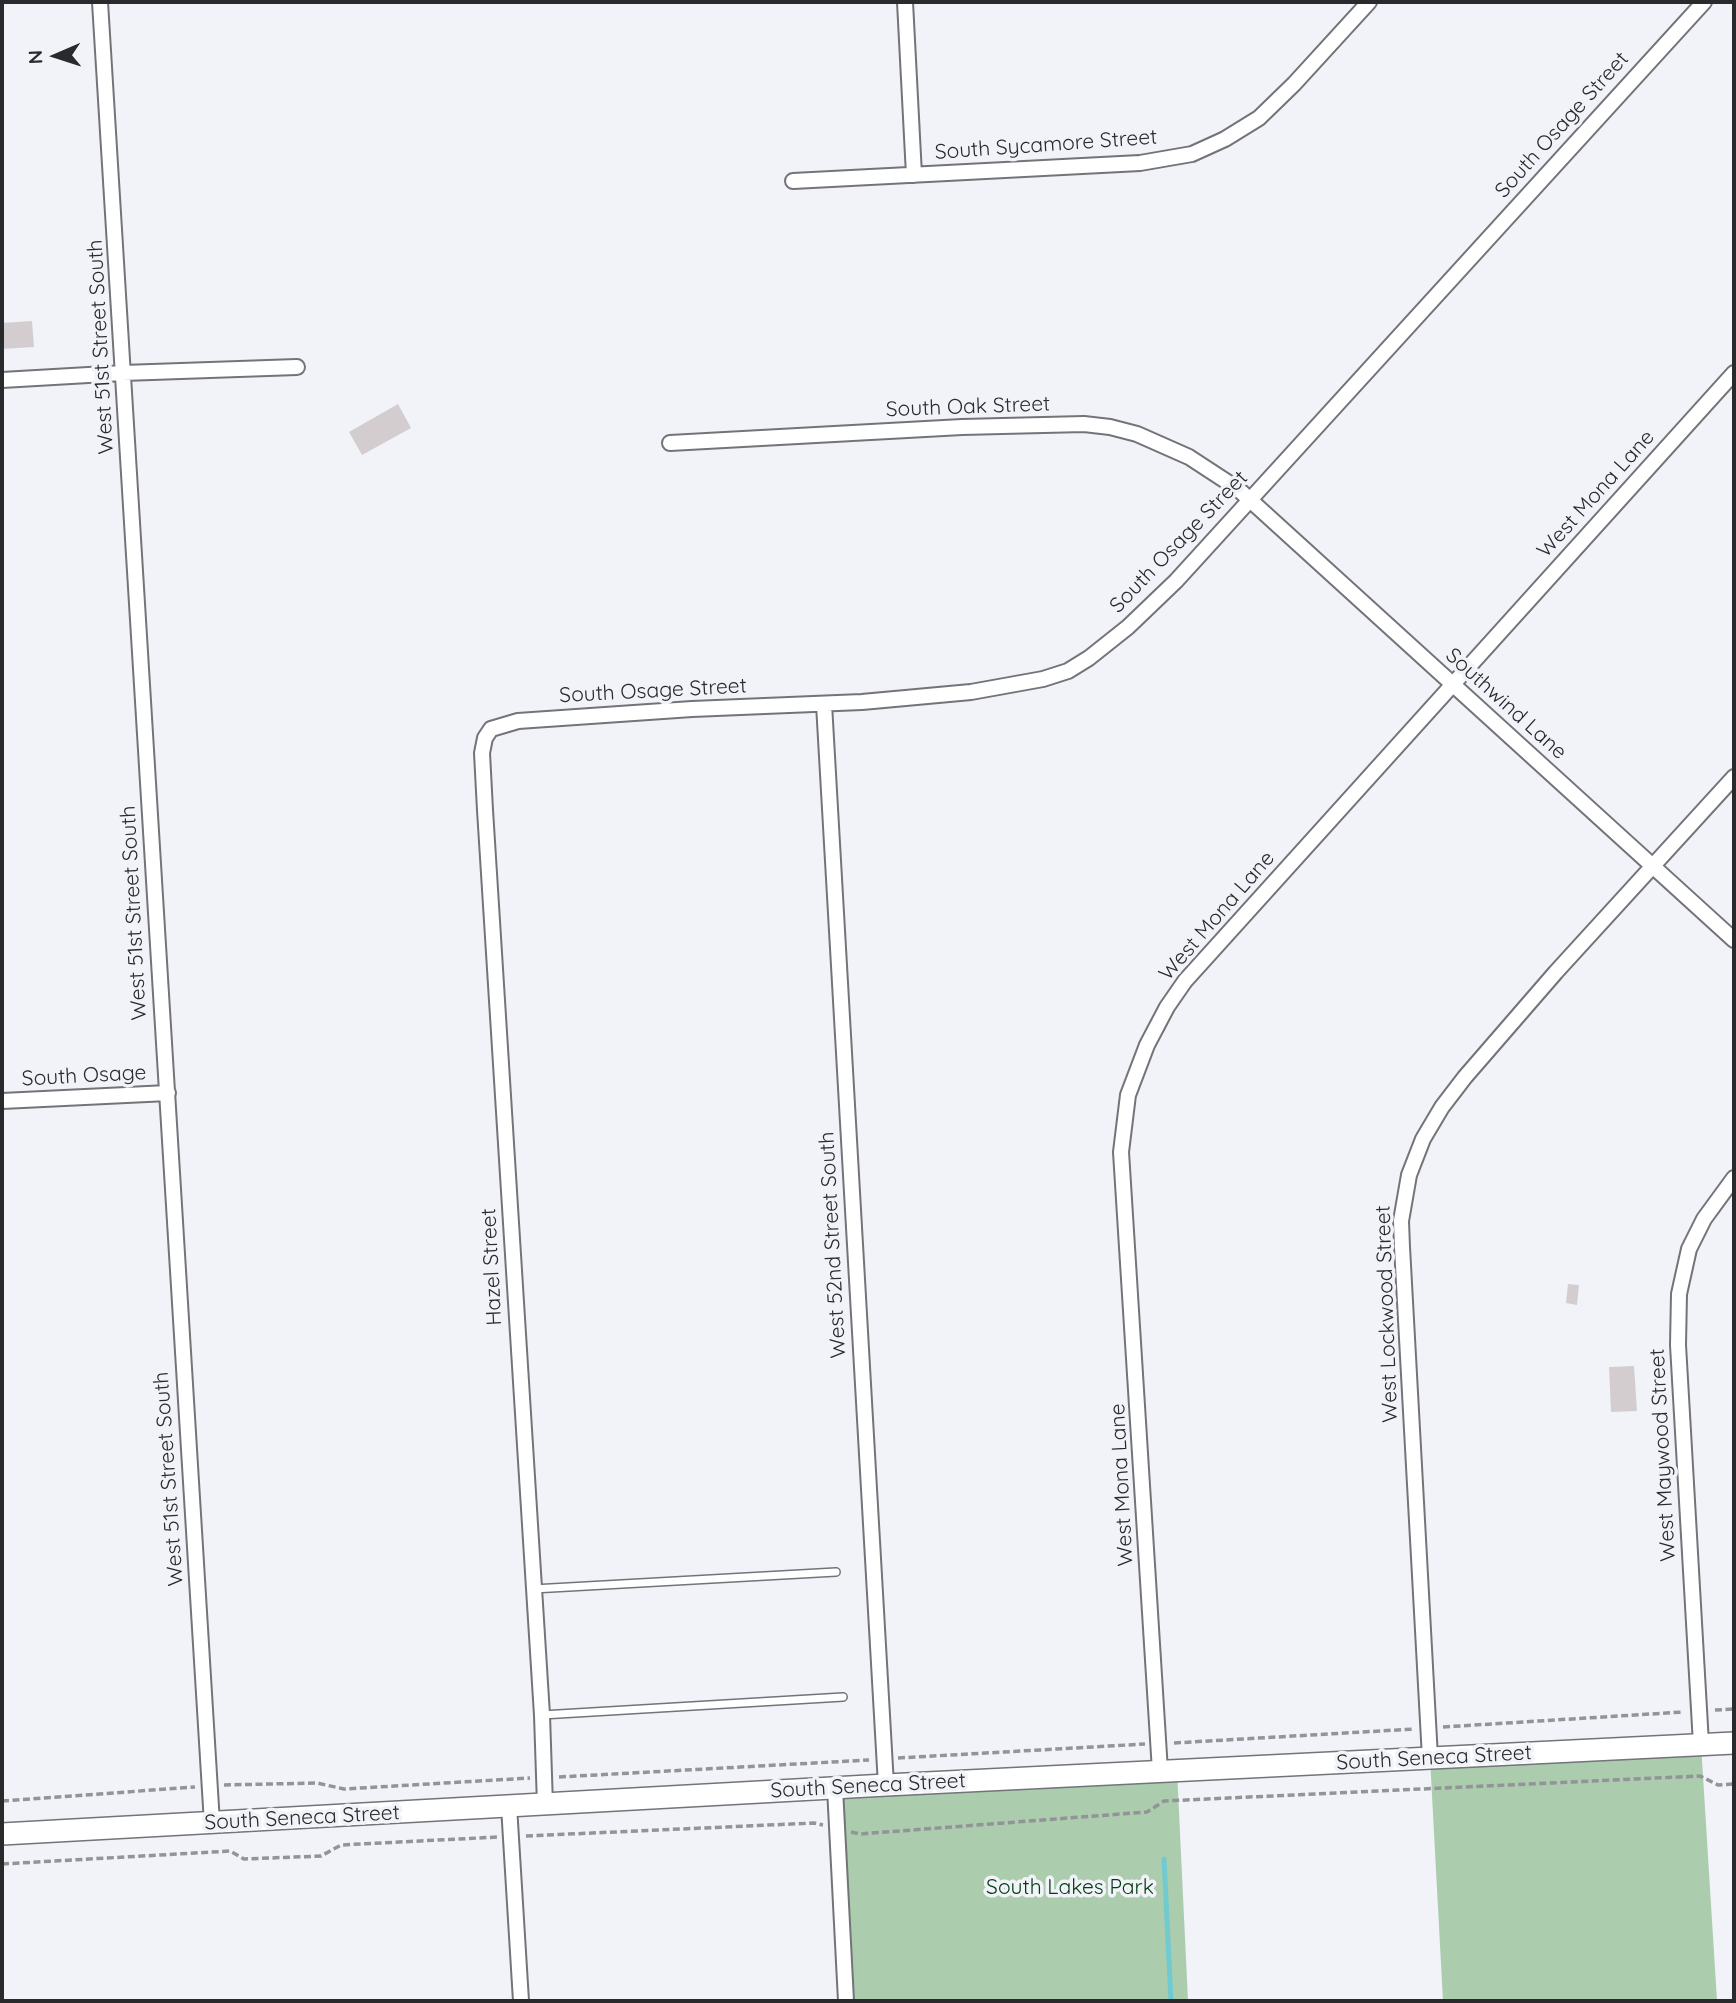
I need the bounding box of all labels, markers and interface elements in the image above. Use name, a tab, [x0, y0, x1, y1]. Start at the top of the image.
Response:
north arrow	[21, 21, 91, 91]
street label: South Osage Street	[1490, 47, 1634, 203]
text: N	[23, 49, 47, 65]
street label: South Sycamore Street	[934, 125, 1158, 165]
street label: West 51st Street South	[83, 239, 119, 455]
street label: South Oak Street	[885, 392, 1051, 422]
street label: West Mona Lane	[1532, 425, 1660, 563]
street label: South Osage Street	[1105, 466, 1253, 618]
street label: Southwind Lane	[1440, 643, 1572, 765]
street label: South Osage Street	[559, 674, 747, 708]
street label: West 51st Street South	[116, 805, 152, 1021]
street label: West Mona Lane	[1154, 846, 1280, 986]
street label: South Osage	[21, 1060, 147, 1092]
street label: West 52nd Street South	[814, 1131, 852, 1359]
street label: West Lockwood Street	[1371, 1205, 1403, 1423]
street label: Hazel Street	[476, 1208, 508, 1326]
street label: West Maywood Street	[1645, 1348, 1681, 1562]
street label: West 51st Street South	[149, 1371, 189, 1587]
street label: West Mona Lane	[1105, 1403, 1139, 1567]
street label: South Seneca Street	[1336, 1740, 1532, 1776]
street label: South Seneca Street	[770, 1768, 966, 1804]
street label: South Seneca Street	[204, 1800, 400, 1836]
park label: South Lakes Park	[986, 1875, 1154, 1901]

